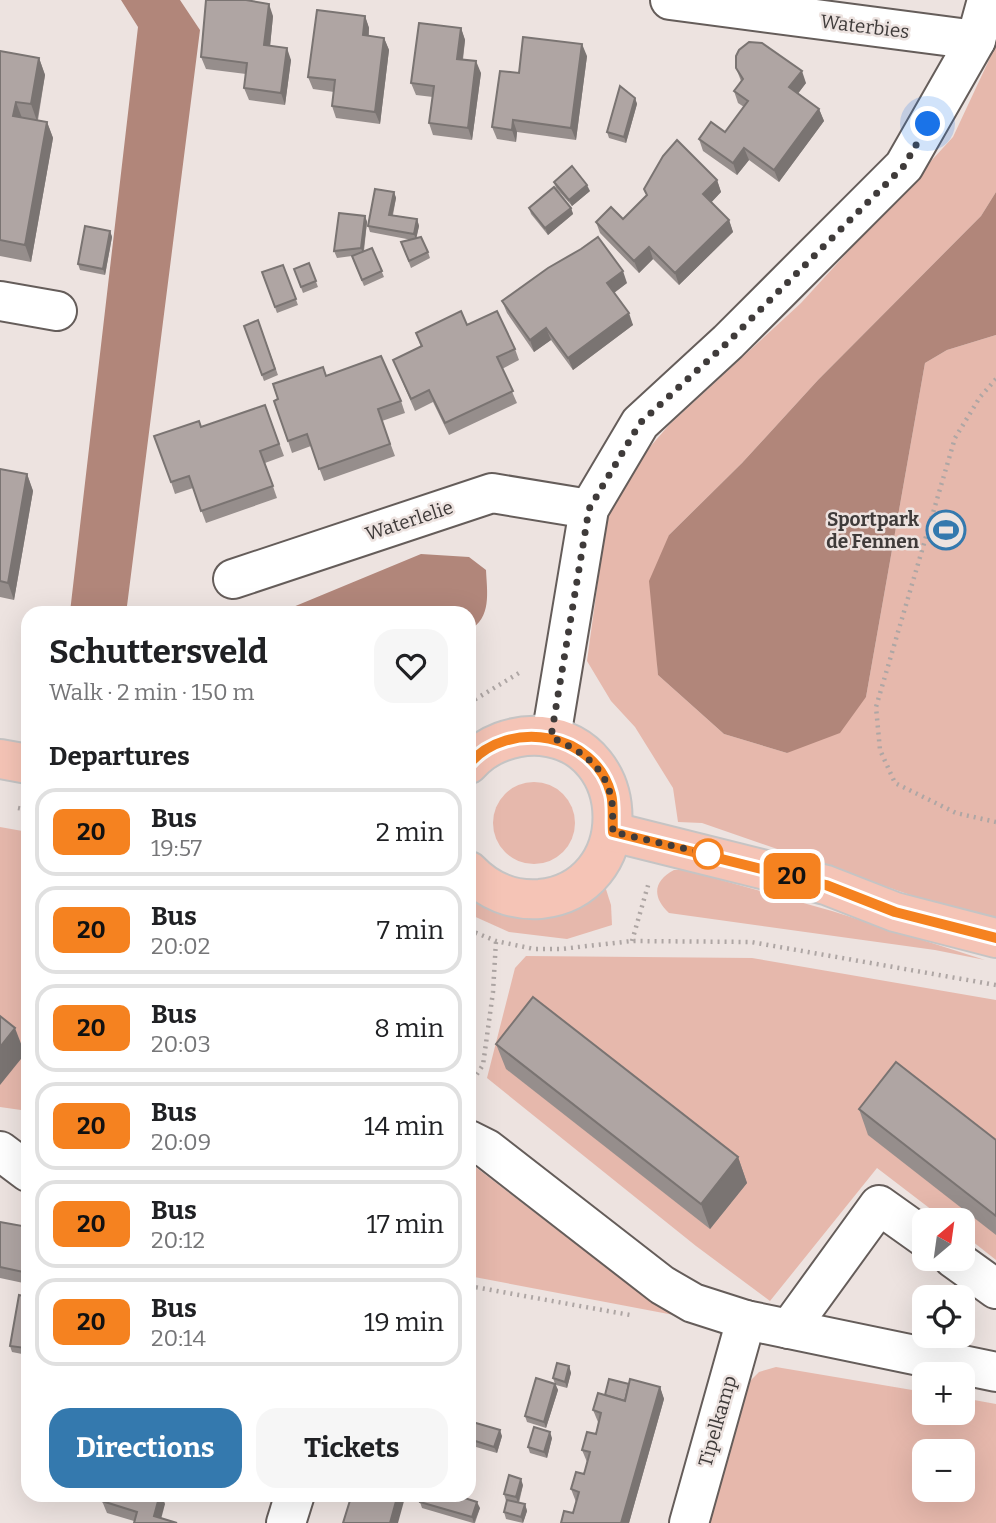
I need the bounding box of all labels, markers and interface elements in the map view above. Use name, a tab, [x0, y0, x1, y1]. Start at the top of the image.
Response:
street label: Waterbies	[819, 10, 911, 43]
your location	[910, 106, 945, 141]
street label: Waterlelie	[362, 496, 456, 545]
place label: Sportpark de Fennen	[826, 508, 920, 553]
sports icon: Sportpark de Fennen	[925, 509, 967, 551]
button: heart	[374, 629, 448, 703]
text: Schuttersveld	[49, 632, 268, 672]
text: Walk · 2 min · 150 m	[49, 678, 254, 706]
text: Departures	[49, 741, 190, 772]
text: Bus	[151, 803, 197, 834]
text: 2 min	[376, 817, 444, 848]
text: 20	[77, 818, 106, 846]
text: 19:57	[151, 834, 202, 862]
unlabelled marker	[693, 839, 723, 869]
line badge: 20	[760, 853, 824, 899]
text: 20	[778, 862, 806, 890]
text: Bus	[151, 901, 197, 932]
text: 7 min	[377, 915, 444, 946]
text: 20	[77, 916, 106, 944]
text: 20:02	[151, 932, 210, 960]
text: Bus	[151, 999, 197, 1030]
text: 8 min	[374, 1013, 444, 1044]
text: 20	[77, 1014, 106, 1042]
text: 20:03	[151, 1030, 211, 1058]
text: Bus	[151, 1097, 197, 1128]
text: 14 min	[364, 1111, 444, 1142]
text: 20	[77, 1112, 106, 1140]
text: 20:09	[151, 1128, 211, 1156]
text: Bus	[151, 1195, 197, 1226]
north arrow	[912, 1208, 975, 1270]
map controls	[912, 1208, 975, 1502]
text: 17 min	[366, 1209, 444, 1240]
text: 20	[77, 1210, 106, 1238]
text: 20:12	[151, 1226, 205, 1254]
button: locate	[912, 1285, 975, 1348]
text: Bus	[151, 1293, 197, 1324]
text: 19 min	[364, 1307, 444, 1338]
text: 20	[77, 1308, 106, 1336]
text: 20:14	[151, 1324, 206, 1352]
button: +	[912, 1362, 975, 1425]
street label: Tipelkamp	[694, 1373, 741, 1469]
button: Directions	[49, 1408, 242, 1488]
button: Tickets	[256, 1408, 448, 1488]
button: −	[912, 1439, 975, 1502]

